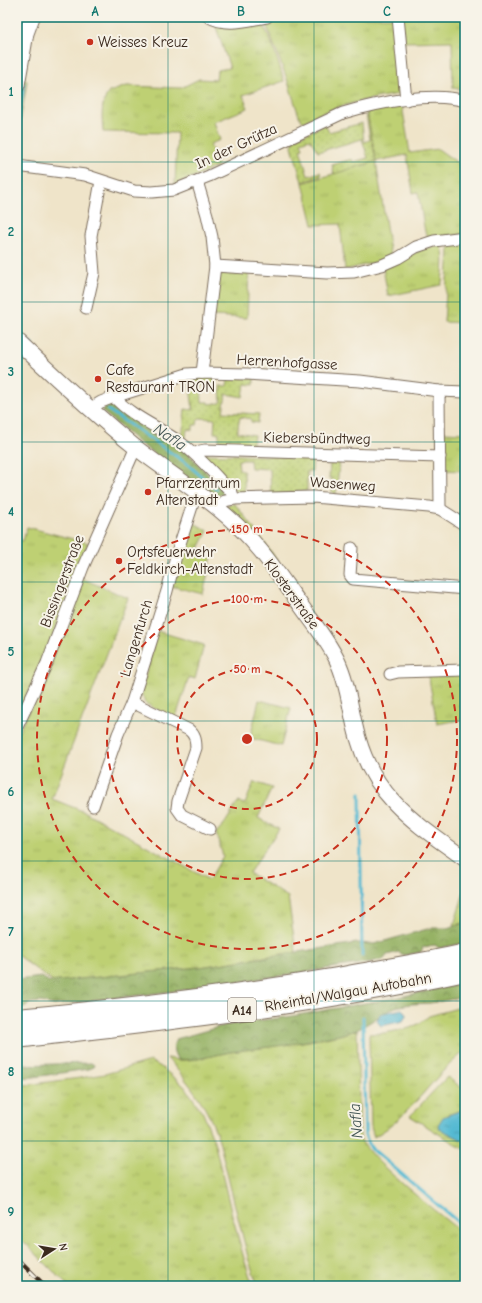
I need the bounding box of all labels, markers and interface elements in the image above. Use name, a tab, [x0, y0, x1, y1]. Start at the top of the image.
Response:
text: A	[91, 4, 99, 19]
text: B	[237, 4, 245, 19]
text: C	[383, 4, 391, 19]
place label: Weisses Kreuz	[98, 33, 188, 51]
marker: Weisses Kreuz	[85, 37, 95, 47]
text: 1	[8, 84, 14, 99]
street label: In der Grütza	[192, 119, 280, 173]
text: 2	[8, 224, 14, 239]
street label: Herrenhofgasse	[236, 350, 339, 374]
place label: Cafe Restaurant TRON	[106, 361, 215, 396]
text: 3	[8, 364, 14, 379]
marker: Cafe Restaurant TRON	[93, 374, 103, 384]
water label: Nafla	[150, 420, 190, 454]
street label: Kiebersbündtweg	[263, 428, 371, 448]
street label: Wasenweg	[309, 473, 377, 495]
place label: Pfarrzentrum Altenstadt	[156, 474, 240, 509]
marker: Pfarrzentrum Altenstadt	[143, 487, 153, 497]
text: 4	[8, 504, 14, 519]
text: 150 m	[231, 522, 263, 536]
street label: Bissingerstraße	[36, 532, 88, 630]
place label: Ortsfeuerwehr Feldkirch-Altenstadt	[127, 543, 254, 578]
street label: Klosterstraße	[260, 555, 324, 633]
marker: Ortsfeuerwehr Feldkirch-Altenstadt	[114, 556, 124, 566]
text: 100 m	[231, 592, 263, 606]
street label: Langenfurch	[116, 597, 156, 679]
text: 5	[8, 644, 15, 659]
text: 50 m	[233, 662, 261, 676]
centre of rings	[240, 732, 254, 746]
text: 6	[8, 784, 15, 799]
text: 7	[8, 924, 14, 939]
street label: Rheintal/Walgau Autobahn	[263, 968, 433, 1016]
road number: A14	[228, 998, 256, 1022]
text: 8	[8, 1064, 14, 1079]
water label: Nafla	[345, 1103, 367, 1139]
text: 9	[8, 1204, 15, 1219]
north arrow	[34, 1229, 74, 1269]
text: N	[56, 1242, 70, 1252]

